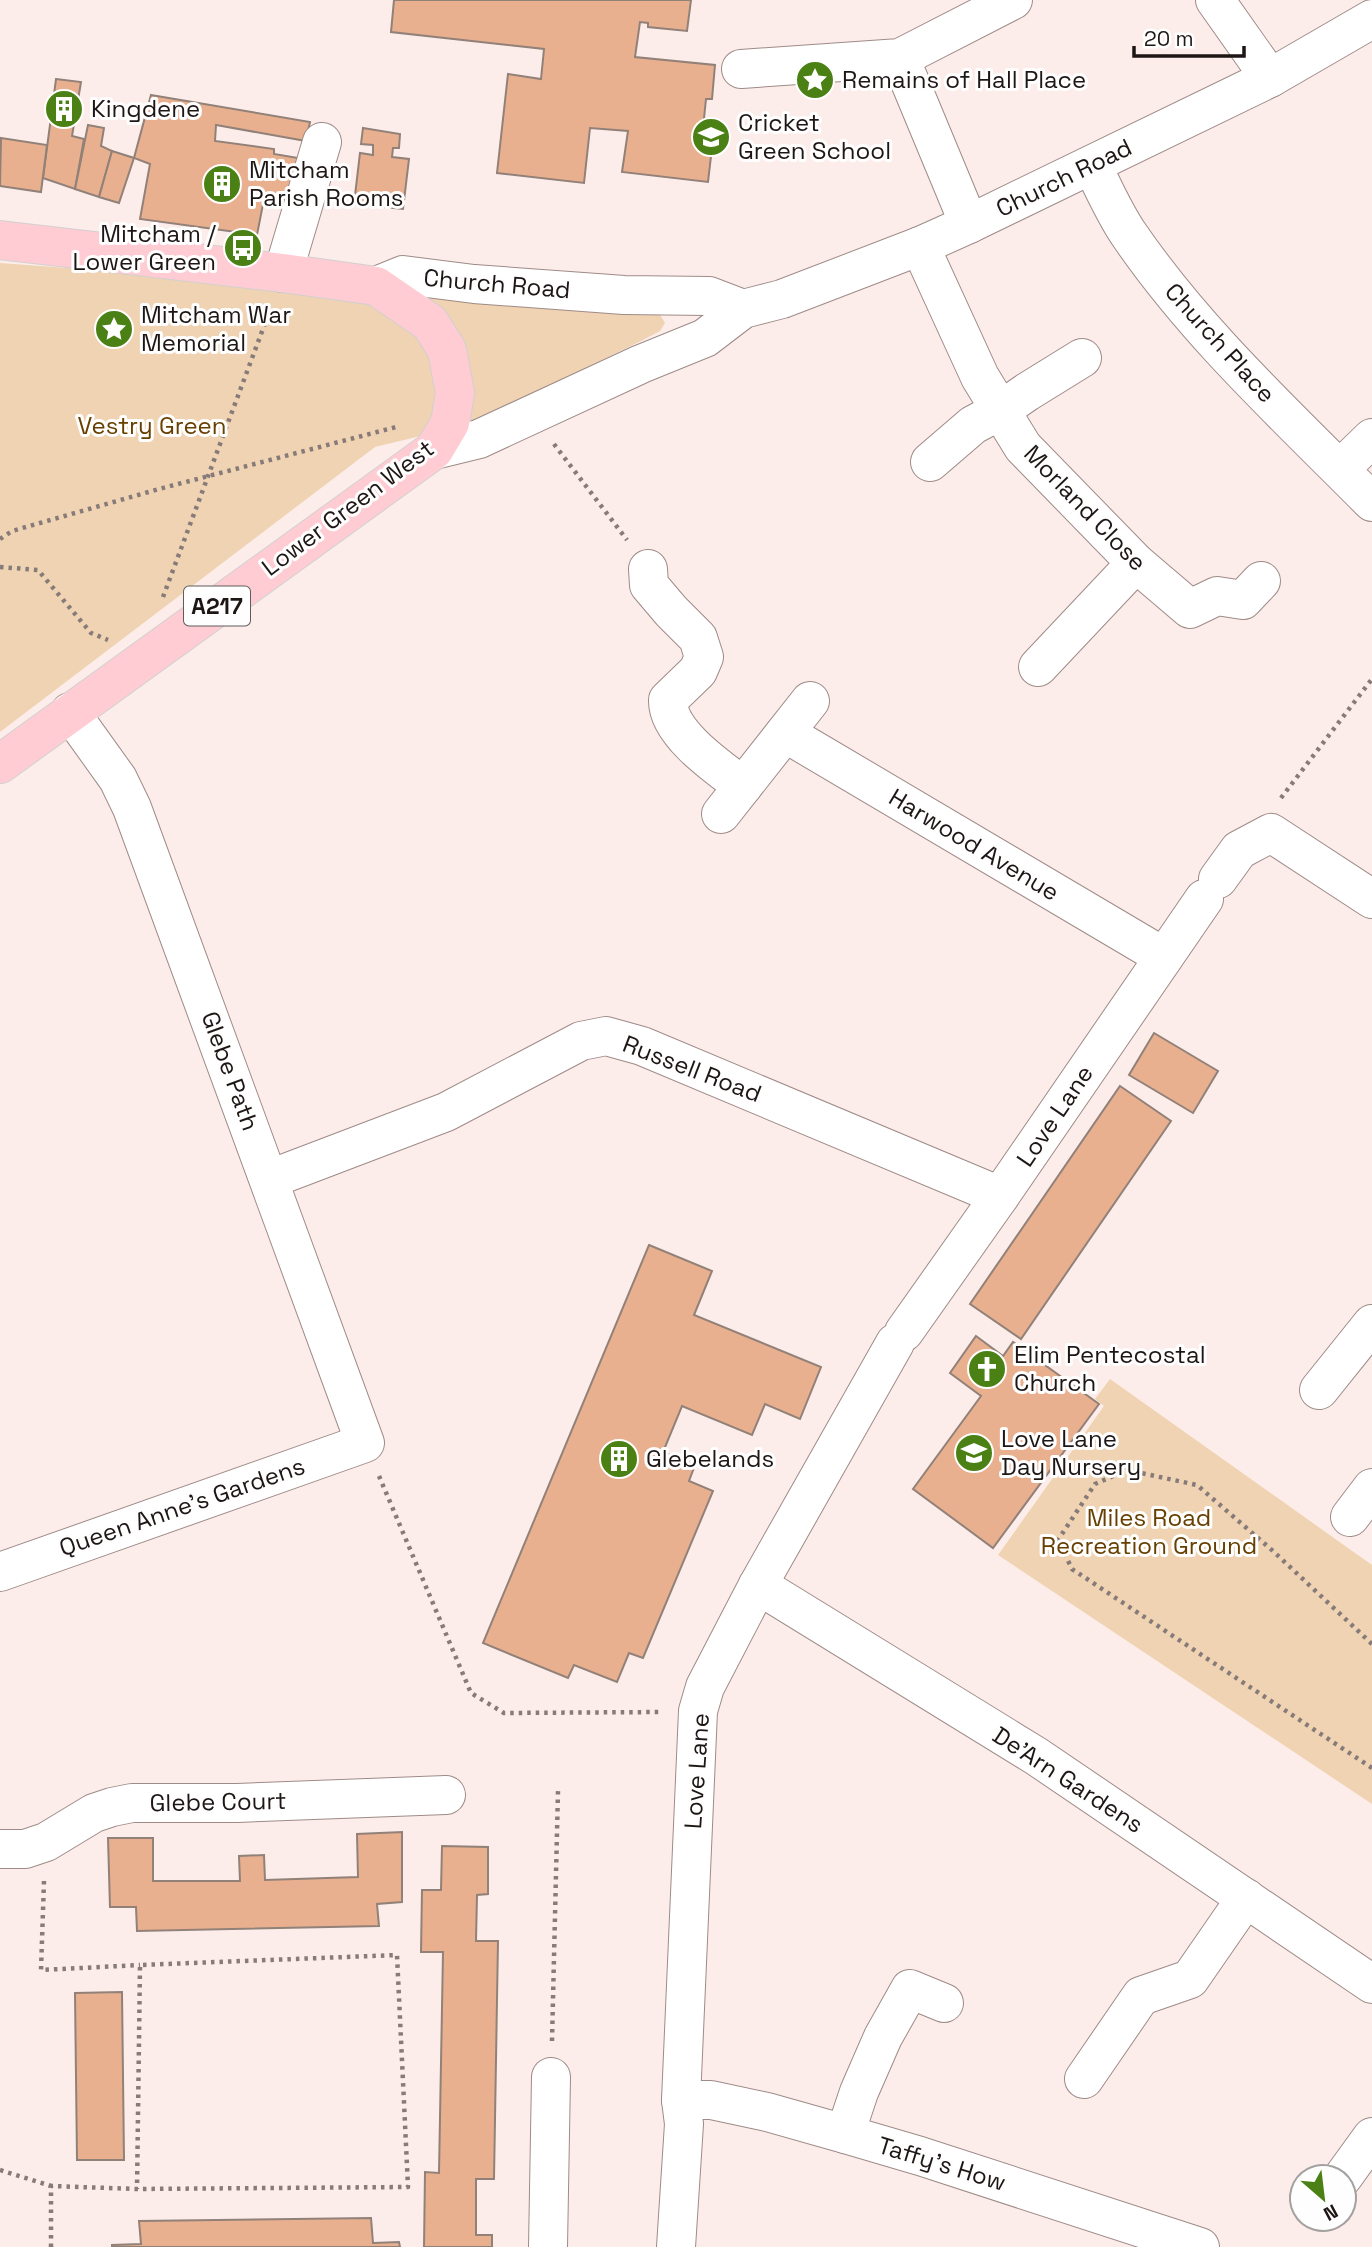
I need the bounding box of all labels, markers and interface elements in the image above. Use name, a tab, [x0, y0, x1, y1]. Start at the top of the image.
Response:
scale bar	[1134, 14, 1244, 58]
text: 20 m	[1144, 25, 1194, 52]
place icon: Remains of Hall Place	[794, 59, 836, 101]
place label: Remains of Hall Place	[842, 64, 1086, 95]
building icon: Kingdene	[43, 88, 85, 130]
place label: Kingdene	[91, 93, 200, 124]
place label: Cricket Green School	[738, 107, 891, 166]
school or university icon: Cricket Green School	[690, 116, 732, 158]
street label: Church Road	[991, 131, 1137, 224]
place label: Mitcham Parish Rooms	[249, 154, 404, 213]
building icon: Mitcham Parish Rooms	[201, 163, 243, 205]
place label: Mitcham / Lower Green	[72, 218, 216, 277]
bus stop icon: Mitcham / Lower Green	[222, 227, 264, 269]
street label: Church Road	[422, 262, 572, 305]
street label: Church Place	[1158, 276, 1282, 409]
place label: Mitcham War Memorial	[141, 299, 291, 358]
place icon: Mitcham War Memorial	[93, 308, 135, 350]
park label: Vestry Green	[77, 410, 227, 441]
street label: Lower Green West	[255, 433, 440, 583]
street label: Morland Close	[1017, 438, 1153, 577]
road number: A217	[184, 586, 250, 626]
street label: Harwood Avenue	[883, 782, 1065, 908]
street label: Glebe Path	[195, 1007, 266, 1135]
street label: Russell Road	[618, 1028, 766, 1109]
street label: Love Lane	[1009, 1059, 1100, 1172]
place label: Elim Pentecostal Church	[1014, 1339, 1206, 1398]
church icon: Elim Pentecostal Church	[966, 1348, 1008, 1390]
place label: Love Lane Day Nursery	[1001, 1423, 1141, 1482]
school or university icon: Love Lane Day Nursery	[953, 1432, 995, 1474]
building icon: Glebelands	[598, 1438, 640, 1480]
place label: Glebelands	[646, 1443, 774, 1474]
street label: Queen Anne's Gardens	[55, 1450, 309, 1563]
park label: Miles Road Recreation Ground	[1041, 1502, 1257, 1561]
street label: Love Lane	[677, 1712, 716, 1830]
street label: De'Arn Gardens	[987, 1719, 1150, 1840]
street label: Glebe Court	[149, 1785, 287, 1818]
street label: Taffy's How	[874, 2129, 1010, 2198]
north arrow	[1288, 2163, 1358, 2233]
text: N	[1319, 2199, 1342, 2227]

